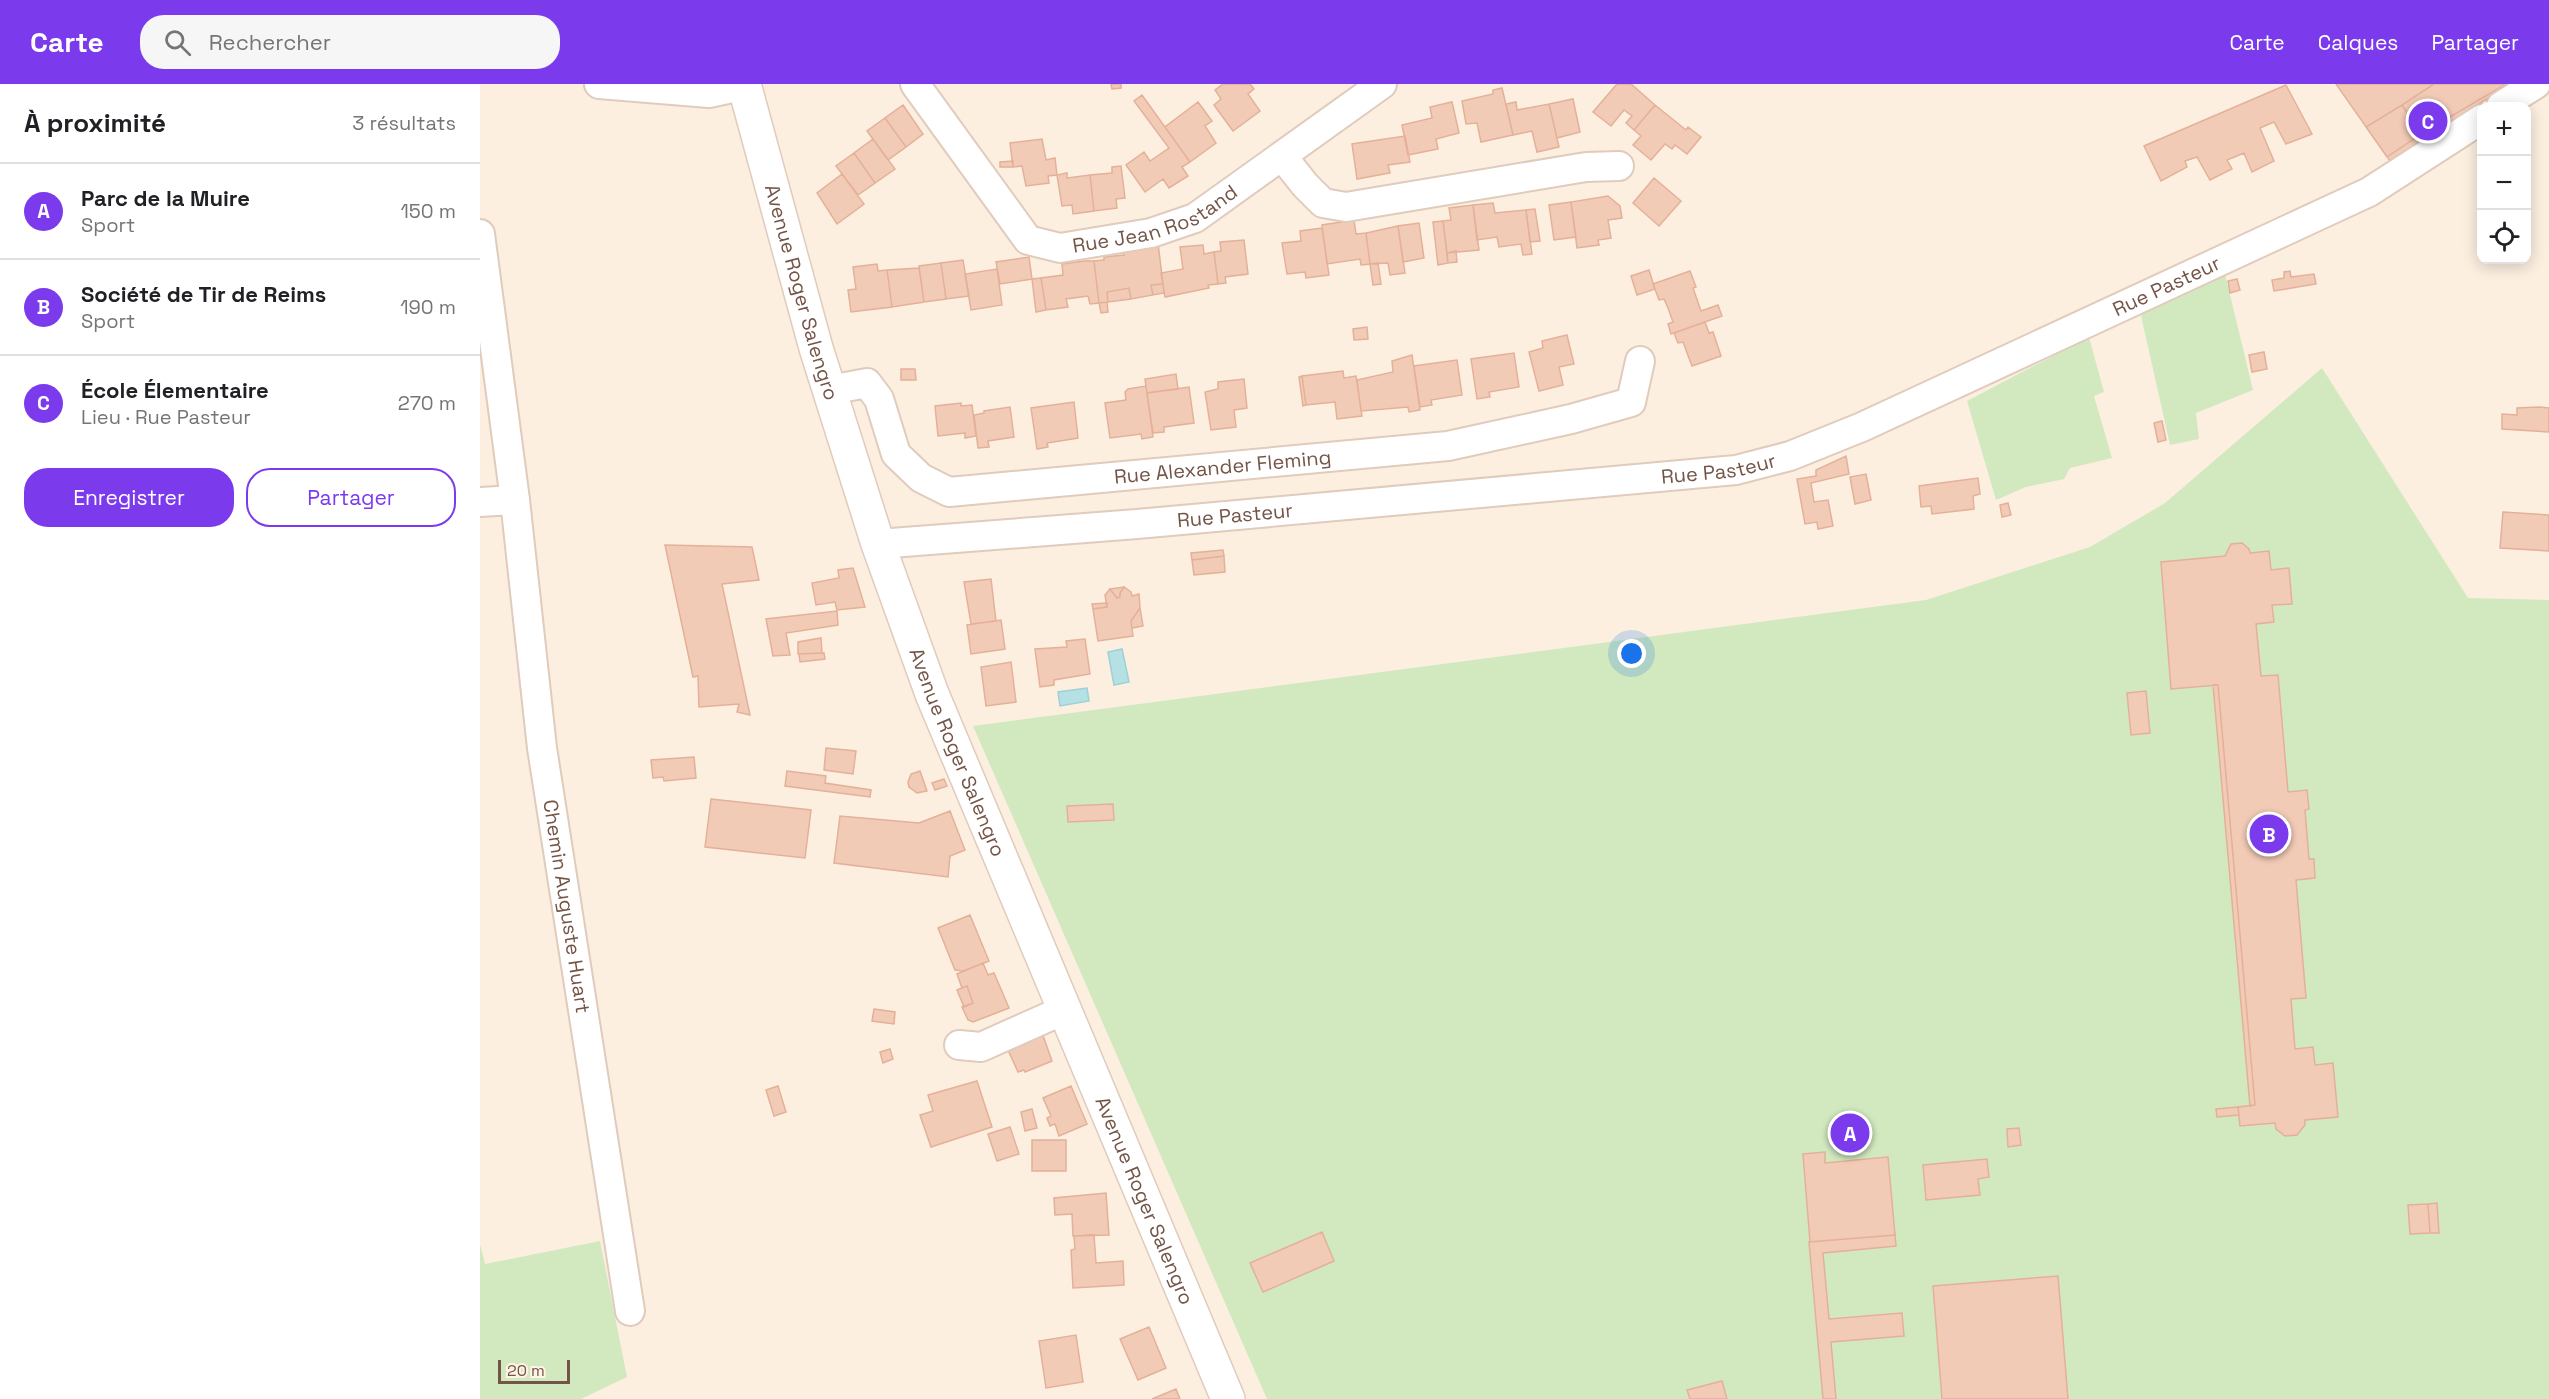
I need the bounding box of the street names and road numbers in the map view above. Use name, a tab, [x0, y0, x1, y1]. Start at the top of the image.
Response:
street label: Rue Jean Rostand	[1071, 179, 1243, 259]
street label: Avenue Roger Salengro	[759, 181, 845, 403]
street label: Rue Pasteur	[2108, 250, 2224, 322]
street label: Rue Alexander Fleming	[1113, 444, 1332, 490]
street label: Rue Pasteur	[1660, 447, 1779, 490]
street label: Rue Pasteur	[1176, 497, 1294, 533]
street label: Avenue Roger Salengro	[903, 644, 1012, 860]
street label: Chemin Auguste Huart	[537, 798, 596, 1015]
street label: Avenue Roger Salengro	[1089, 1093, 1200, 1309]

